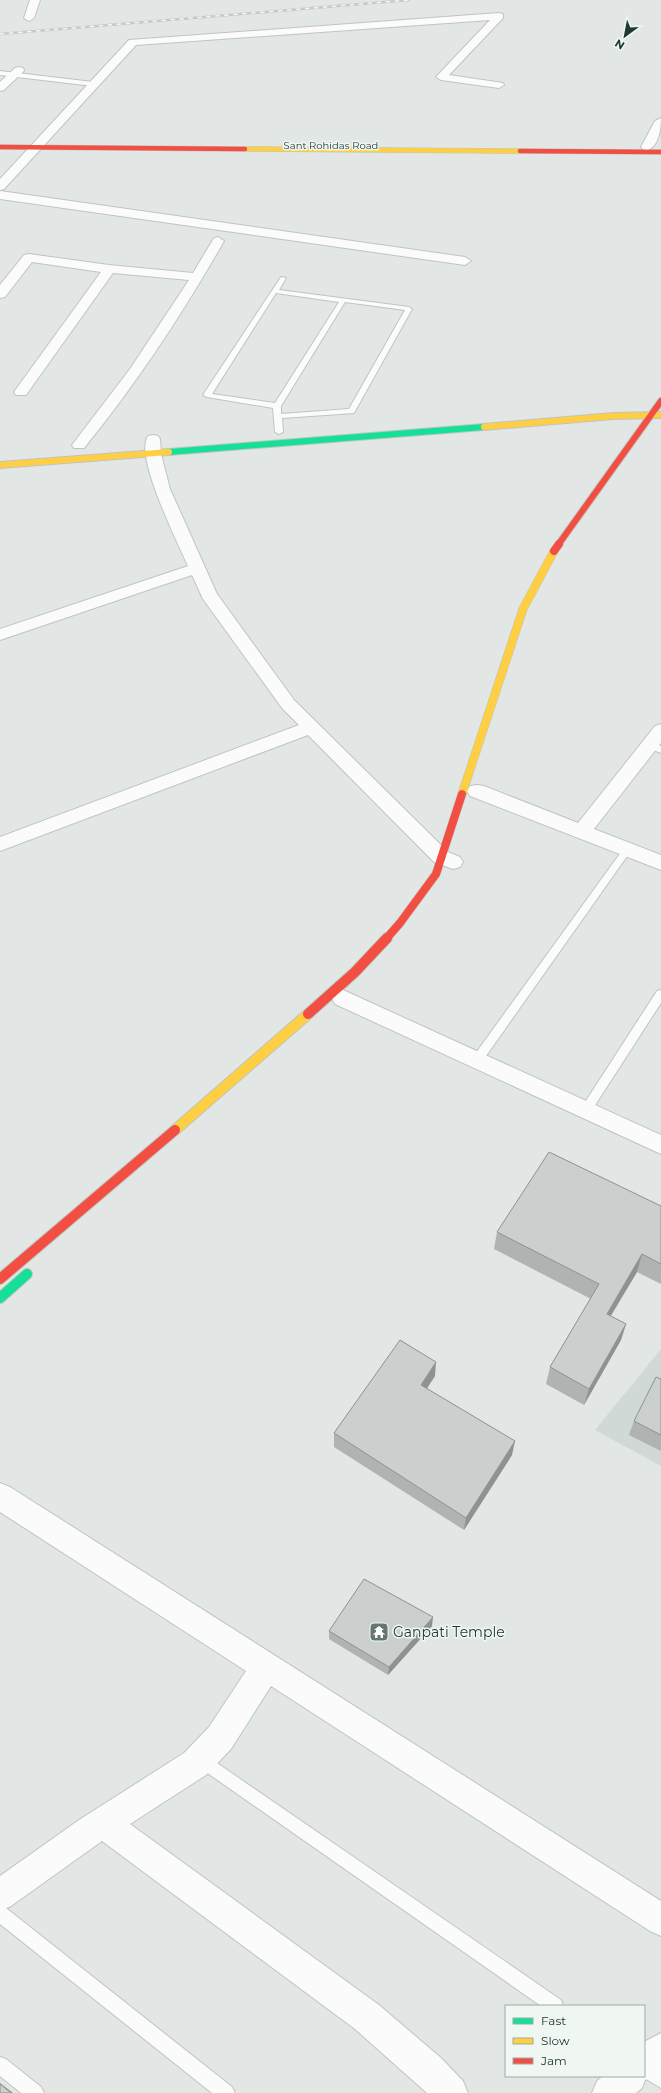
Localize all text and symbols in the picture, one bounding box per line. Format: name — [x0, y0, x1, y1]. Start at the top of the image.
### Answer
north arrow — [605, 16, 645, 56]
text: N — [612, 36, 627, 53]
street label: Sant Rohidas Road — [284, 139, 378, 152]
temple icon: Ganpati Temple — [368, 1621, 390, 1643]
place label: Ganpati Temple — [393, 1623, 505, 1641]
legend — [505, 2005, 645, 2077]
text: Fast — [541, 2013, 566, 2028]
text: Slow — [541, 2033, 570, 2048]
text: Jam — [540, 2053, 567, 2068]

